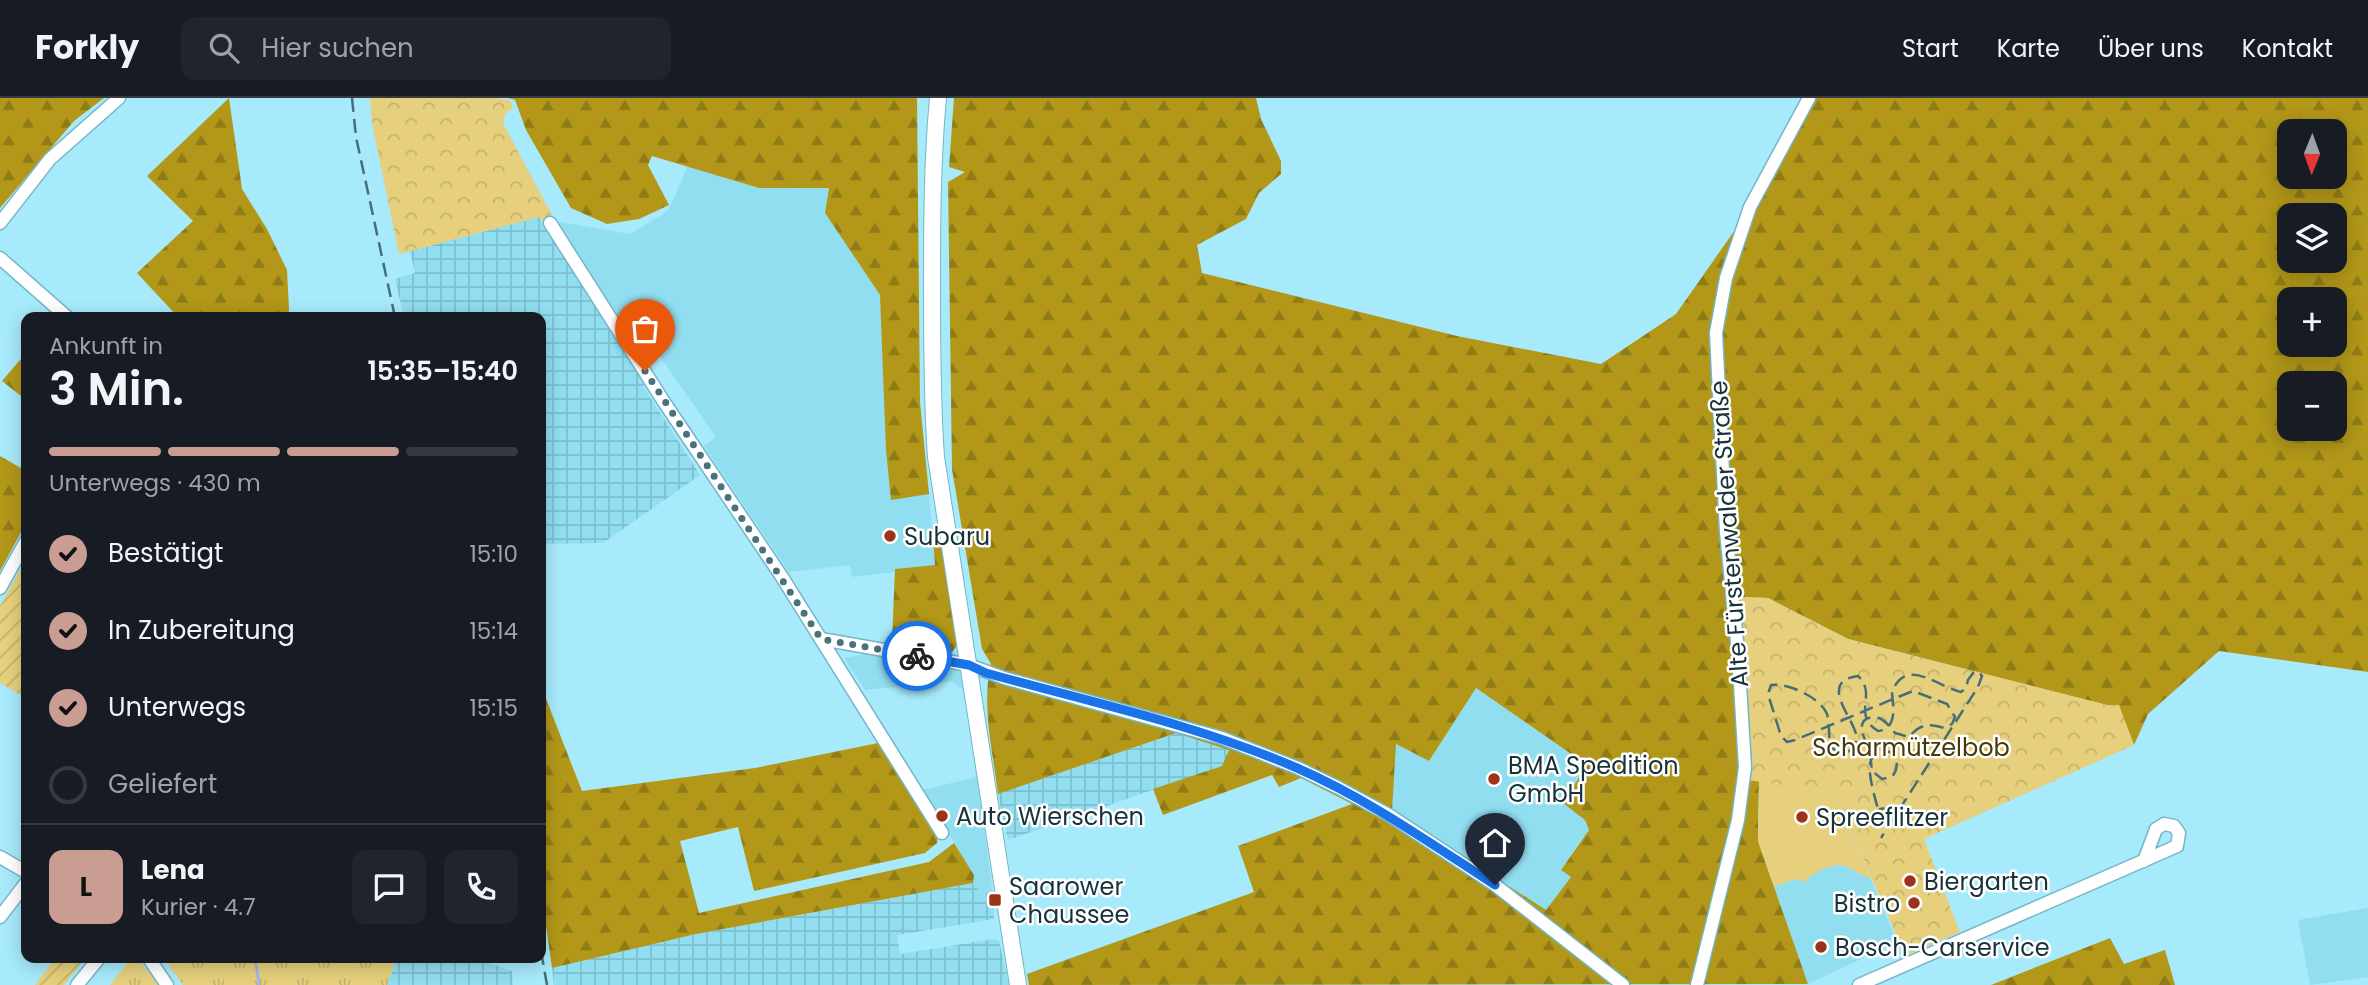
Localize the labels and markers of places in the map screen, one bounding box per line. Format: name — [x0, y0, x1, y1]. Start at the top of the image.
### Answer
pin — [615, 299, 675, 371]
place label: Subaru — [904, 520, 990, 553]
marker: Subaru — [882, 528, 898, 544]
place label: BMA Spedition GmbH — [1508, 749, 1679, 810]
marker: BMA Spedition GmbH — [1486, 771, 1502, 787]
place label: Auto Wierschen — [956, 800, 1144, 833]
place label: Spreeflitzer — [1816, 801, 1948, 834]
marker: Auto Wierschen — [934, 808, 950, 824]
marker: Spreeflitzer — [1794, 809, 1810, 825]
pin — [1465, 813, 1525, 885]
place label: Biergarten — [1924, 865, 2049, 898]
place label: Saarower Chaussee — [1009, 870, 1129, 931]
marker: Biergarten — [1902, 873, 1918, 889]
place label: Bistro — [1834, 887, 1900, 920]
marker: Saarower Chaussee — [987, 892, 1003, 908]
marker: Bistro — [1906, 895, 1922, 911]
place label: Bosch-Carservice — [1835, 931, 2050, 964]
marker: Bosch-Carservice — [1813, 939, 1829, 955]

